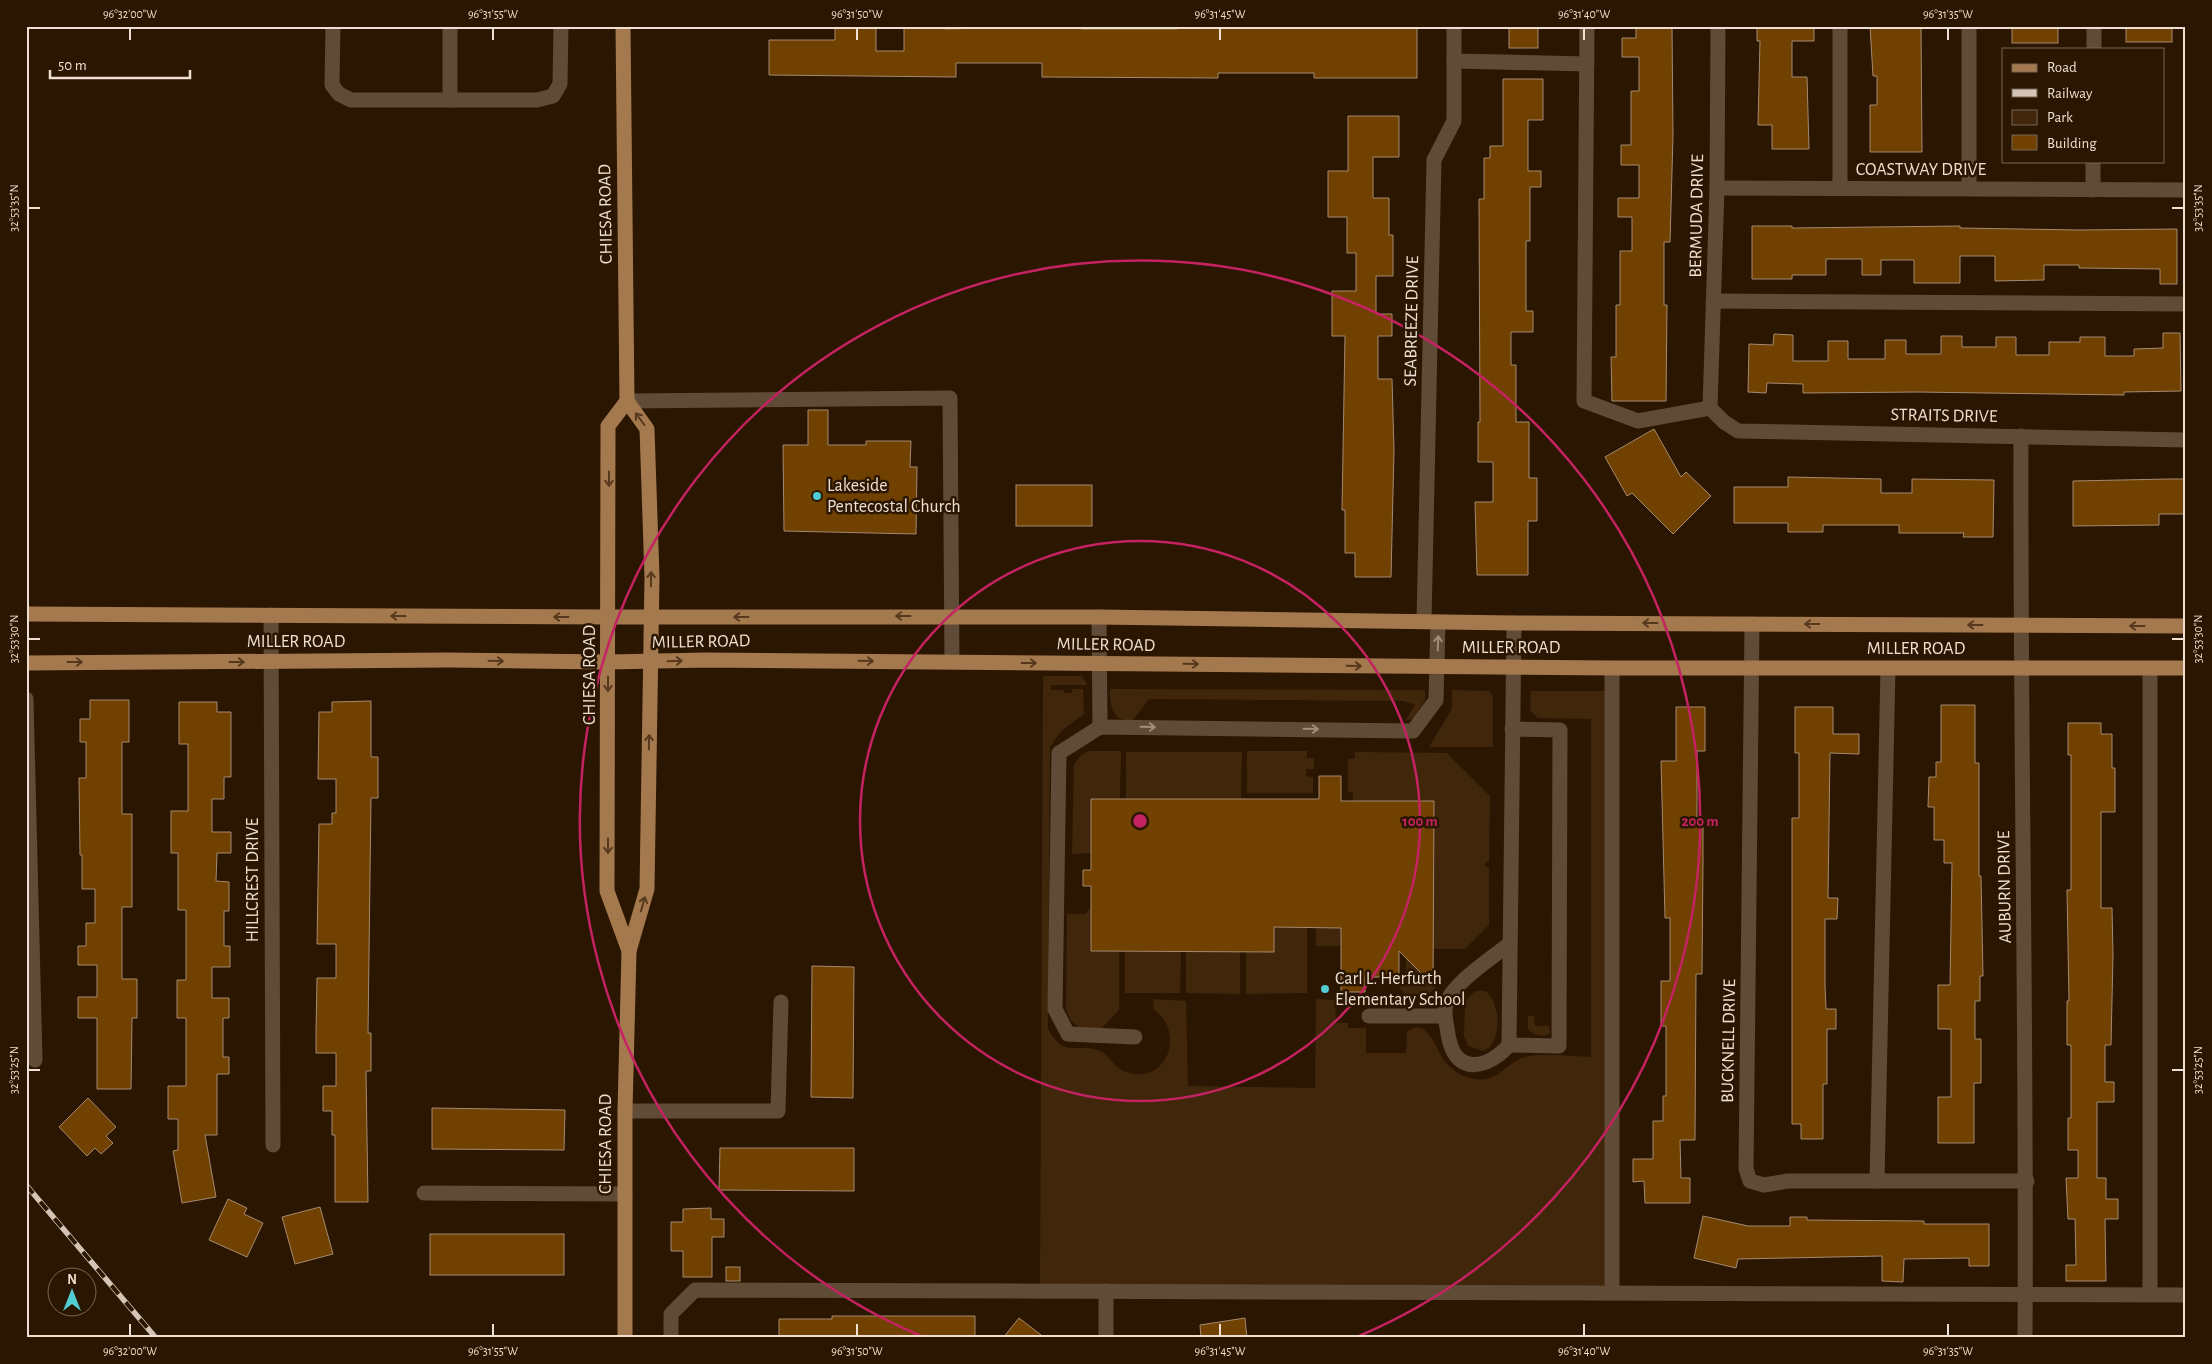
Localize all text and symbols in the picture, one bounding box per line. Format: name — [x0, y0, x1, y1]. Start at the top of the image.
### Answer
text: 96°32'00"W — [103, 8, 157, 20]
text: 96°31'55"W — [468, 8, 518, 20]
text: 96°31'50"W — [831, 8, 883, 20]
text: 96°31'45"W — [1195, 8, 1246, 20]
text: 96°31'40"W — [1558, 8, 1610, 20]
text: 96°31'35"W — [1923, 8, 1973, 20]
scale bar — [50, 48, 190, 80]
legend — [2002, 48, 2164, 162]
text: 50 m — [58, 58, 87, 73]
text: Road — [2047, 60, 2077, 75]
text: Railway — [2047, 86, 2093, 101]
text: Park — [2047, 110, 2073, 125]
text: Building — [2047, 136, 2097, 151]
street label: BERMUDA DRIVE — [1687, 154, 1707, 278]
street label: COASTWAY DRIVE — [1856, 161, 1987, 179]
street label: CHIESA ROAD — [596, 164, 616, 264]
text: 32°53'35"N — [8, 184, 20, 232]
text: 32°53'35"N — [2192, 184, 2204, 232]
street label: SEABREEZE DRIVE — [1402, 255, 1422, 386]
street label: STRAITS DRIVE — [1890, 406, 1998, 426]
one-way arrow — [635, 413, 646, 426]
one-way arrow — [604, 470, 613, 486]
place label: Lakeside Pentecostal Church — [827, 477, 961, 516]
marker: Lakeside Pentecostal Church — [811, 490, 823, 502]
one-way arrow — [646, 572, 656, 588]
one-way arrow — [391, 611, 407, 621]
one-way arrow — [896, 611, 912, 621]
one-way arrow — [553, 612, 570, 622]
one-way arrow — [733, 612, 750, 622]
text: 32°53'30"N — [8, 615, 20, 663]
text: 32°53'30"N — [2192, 615, 2204, 663]
one-way arrow — [1642, 618, 1658, 628]
one-way arrow — [1804, 619, 1820, 629]
one-way arrow — [1967, 620, 1983, 630]
one-way arrow — [2129, 621, 2146, 631]
street label: CHIESA ROAD — [581, 625, 599, 725]
street label: MILLER ROAD — [652, 632, 750, 652]
street label: MILLER ROAD — [247, 633, 345, 651]
street label: MILLER ROAD — [1057, 635, 1155, 655]
one-way arrow — [1433, 635, 1442, 651]
street label: MILLER ROAD — [1462, 639, 1560, 657]
street label: MILLER ROAD — [1867, 640, 1965, 658]
one-way arrow — [488, 656, 504, 665]
one-way arrow — [666, 656, 682, 666]
one-way arrow — [858, 656, 874, 666]
one-way arrow — [66, 657, 83, 667]
one-way arrow — [229, 657, 245, 667]
one-way arrow — [1020, 658, 1037, 668]
one-way arrow — [1183, 659, 1199, 669]
one-way arrow — [1346, 661, 1362, 671]
one-way arrow — [603, 675, 613, 691]
one-way arrow — [1140, 722, 1156, 732]
one-way arrow — [1302, 724, 1319, 734]
one-way arrow — [644, 734, 654, 750]
centre of rings — [1131, 812, 1149, 830]
text: 100 m — [1402, 814, 1438, 829]
text: 200 m — [1681, 814, 1719, 829]
street label: HILLCREST DRIVE — [244, 817, 262, 942]
street label: AUBURN DRIVE — [1995, 830, 2015, 943]
one-way arrow — [603, 838, 613, 854]
one-way arrow — [638, 896, 648, 912]
place label: Carl L. Herfurth Elementary School — [1335, 970, 1466, 1009]
street label: BUCKNELL DRIVE — [1719, 979, 1739, 1103]
marker: Carl L. Herfurth Elementary School — [1319, 983, 1331, 995]
text: 32°53'25"N — [8, 1046, 20, 1094]
text: 32°53'25"N — [2192, 1046, 2204, 1094]
street label: CHIESA ROAD — [597, 1094, 615, 1194]
north arrow — [48, 1266, 98, 1316]
text: N — [67, 1273, 77, 1287]
text: 96°32'00"W — [103, 1345, 157, 1357]
text: 96°31'55"W — [468, 1345, 518, 1357]
text: 96°31'50"W — [831, 1345, 883, 1357]
text: 96°31'45"W — [1195, 1345, 1246, 1357]
text: 96°31'40"W — [1558, 1345, 1610, 1357]
text: 96°31'35"W — [1923, 1345, 1973, 1357]

